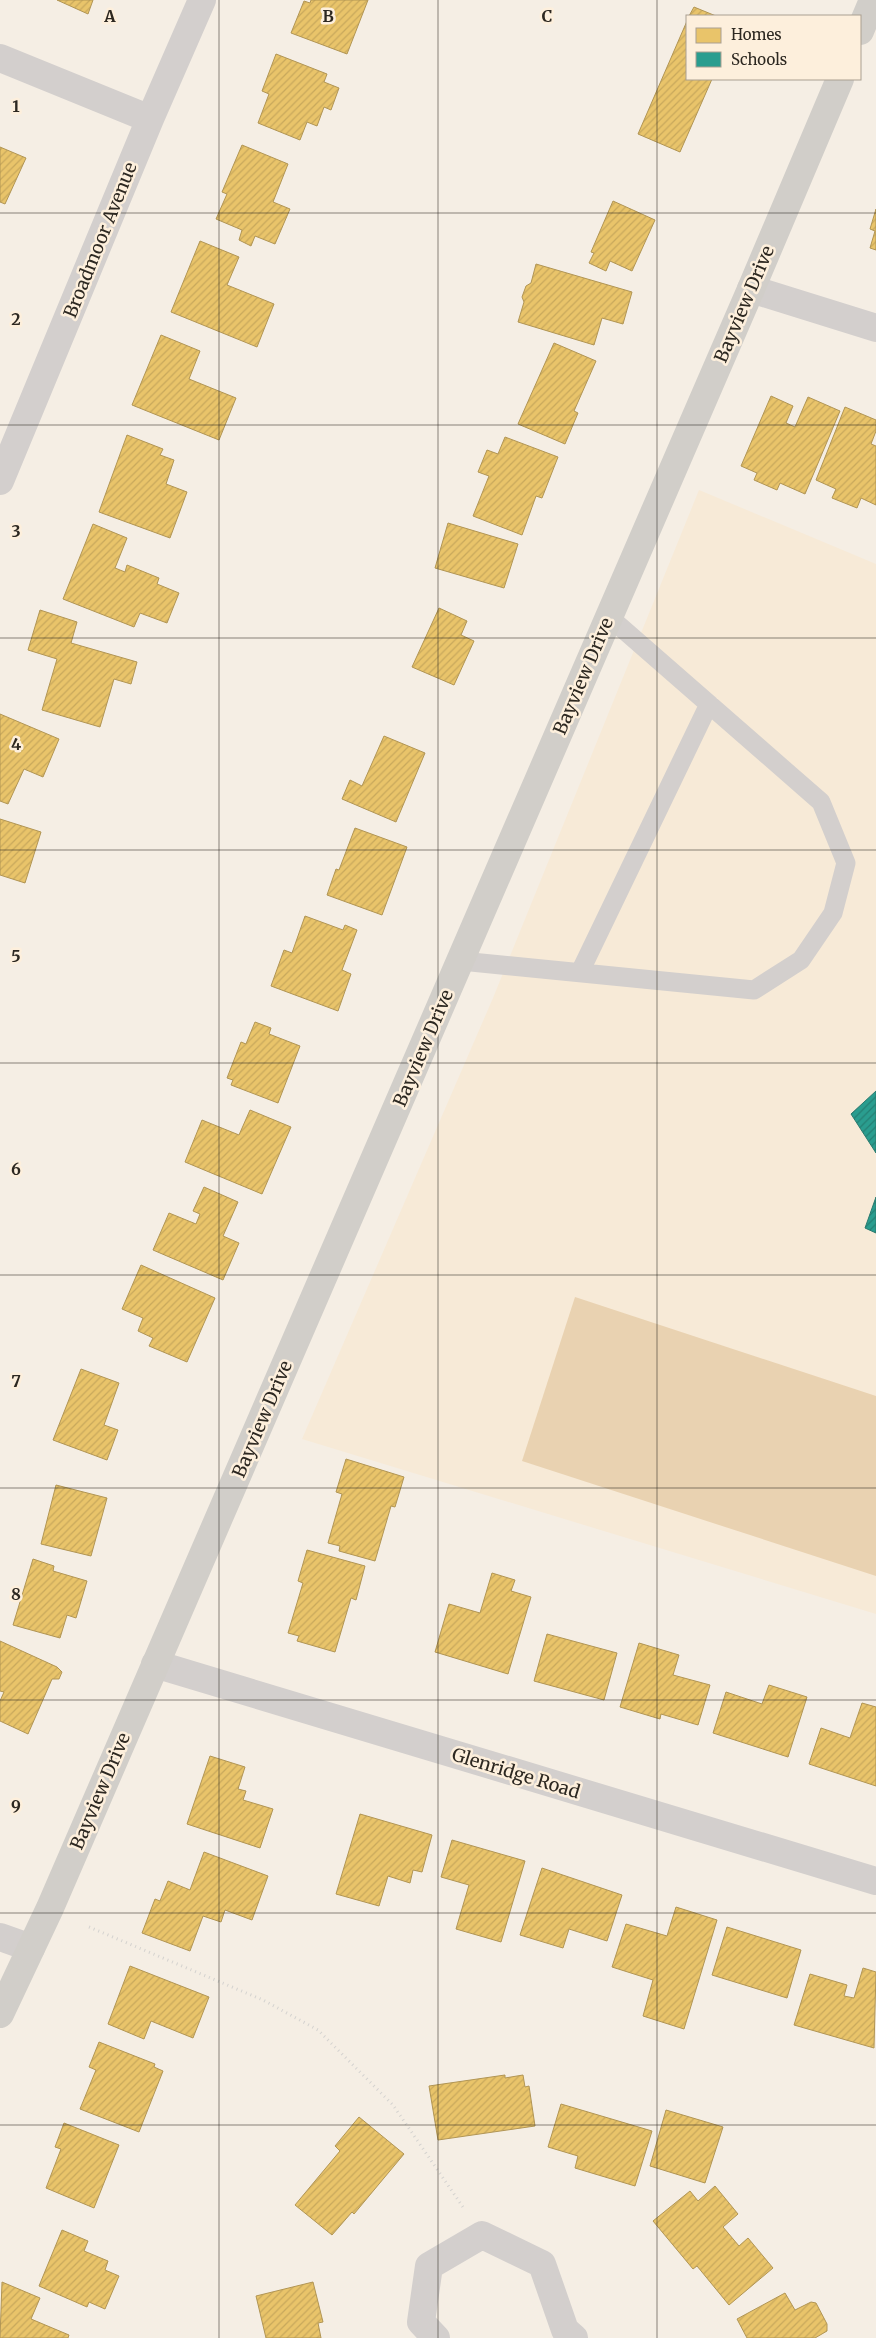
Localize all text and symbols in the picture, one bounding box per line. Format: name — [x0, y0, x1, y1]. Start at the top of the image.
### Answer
text: A — [103, 6, 116, 26]
text: B — [322, 6, 334, 26]
text: C — [542, 6, 552, 26]
legend — [686, 15, 861, 80]
text: Homes — [731, 25, 782, 44]
text: Schools — [731, 50, 787, 69]
text: 1 — [12, 96, 20, 116]
street label: Broadmoor Avenue — [58, 159, 142, 321]
street label: Bayview Drive — [709, 242, 779, 366]
text: 2 — [11, 309, 21, 329]
text: 3 — [11, 521, 21, 541]
street label: Bayview Drive — [548, 614, 618, 738]
text: 4 — [11, 734, 21, 754]
text: 5 — [11, 946, 21, 966]
street label: Bayview Drive — [388, 986, 458, 1110]
text: 6 — [11, 1159, 21, 1179]
street label: Bayview Drive — [227, 1357, 297, 1481]
text: 7 — [11, 1371, 21, 1391]
text: 8 — [11, 1584, 21, 1604]
street label: Bayview Drive — [65, 1729, 135, 1853]
street label: Glenridge Road — [449, 1743, 583, 1803]
text: 9 — [11, 1796, 21, 1816]

